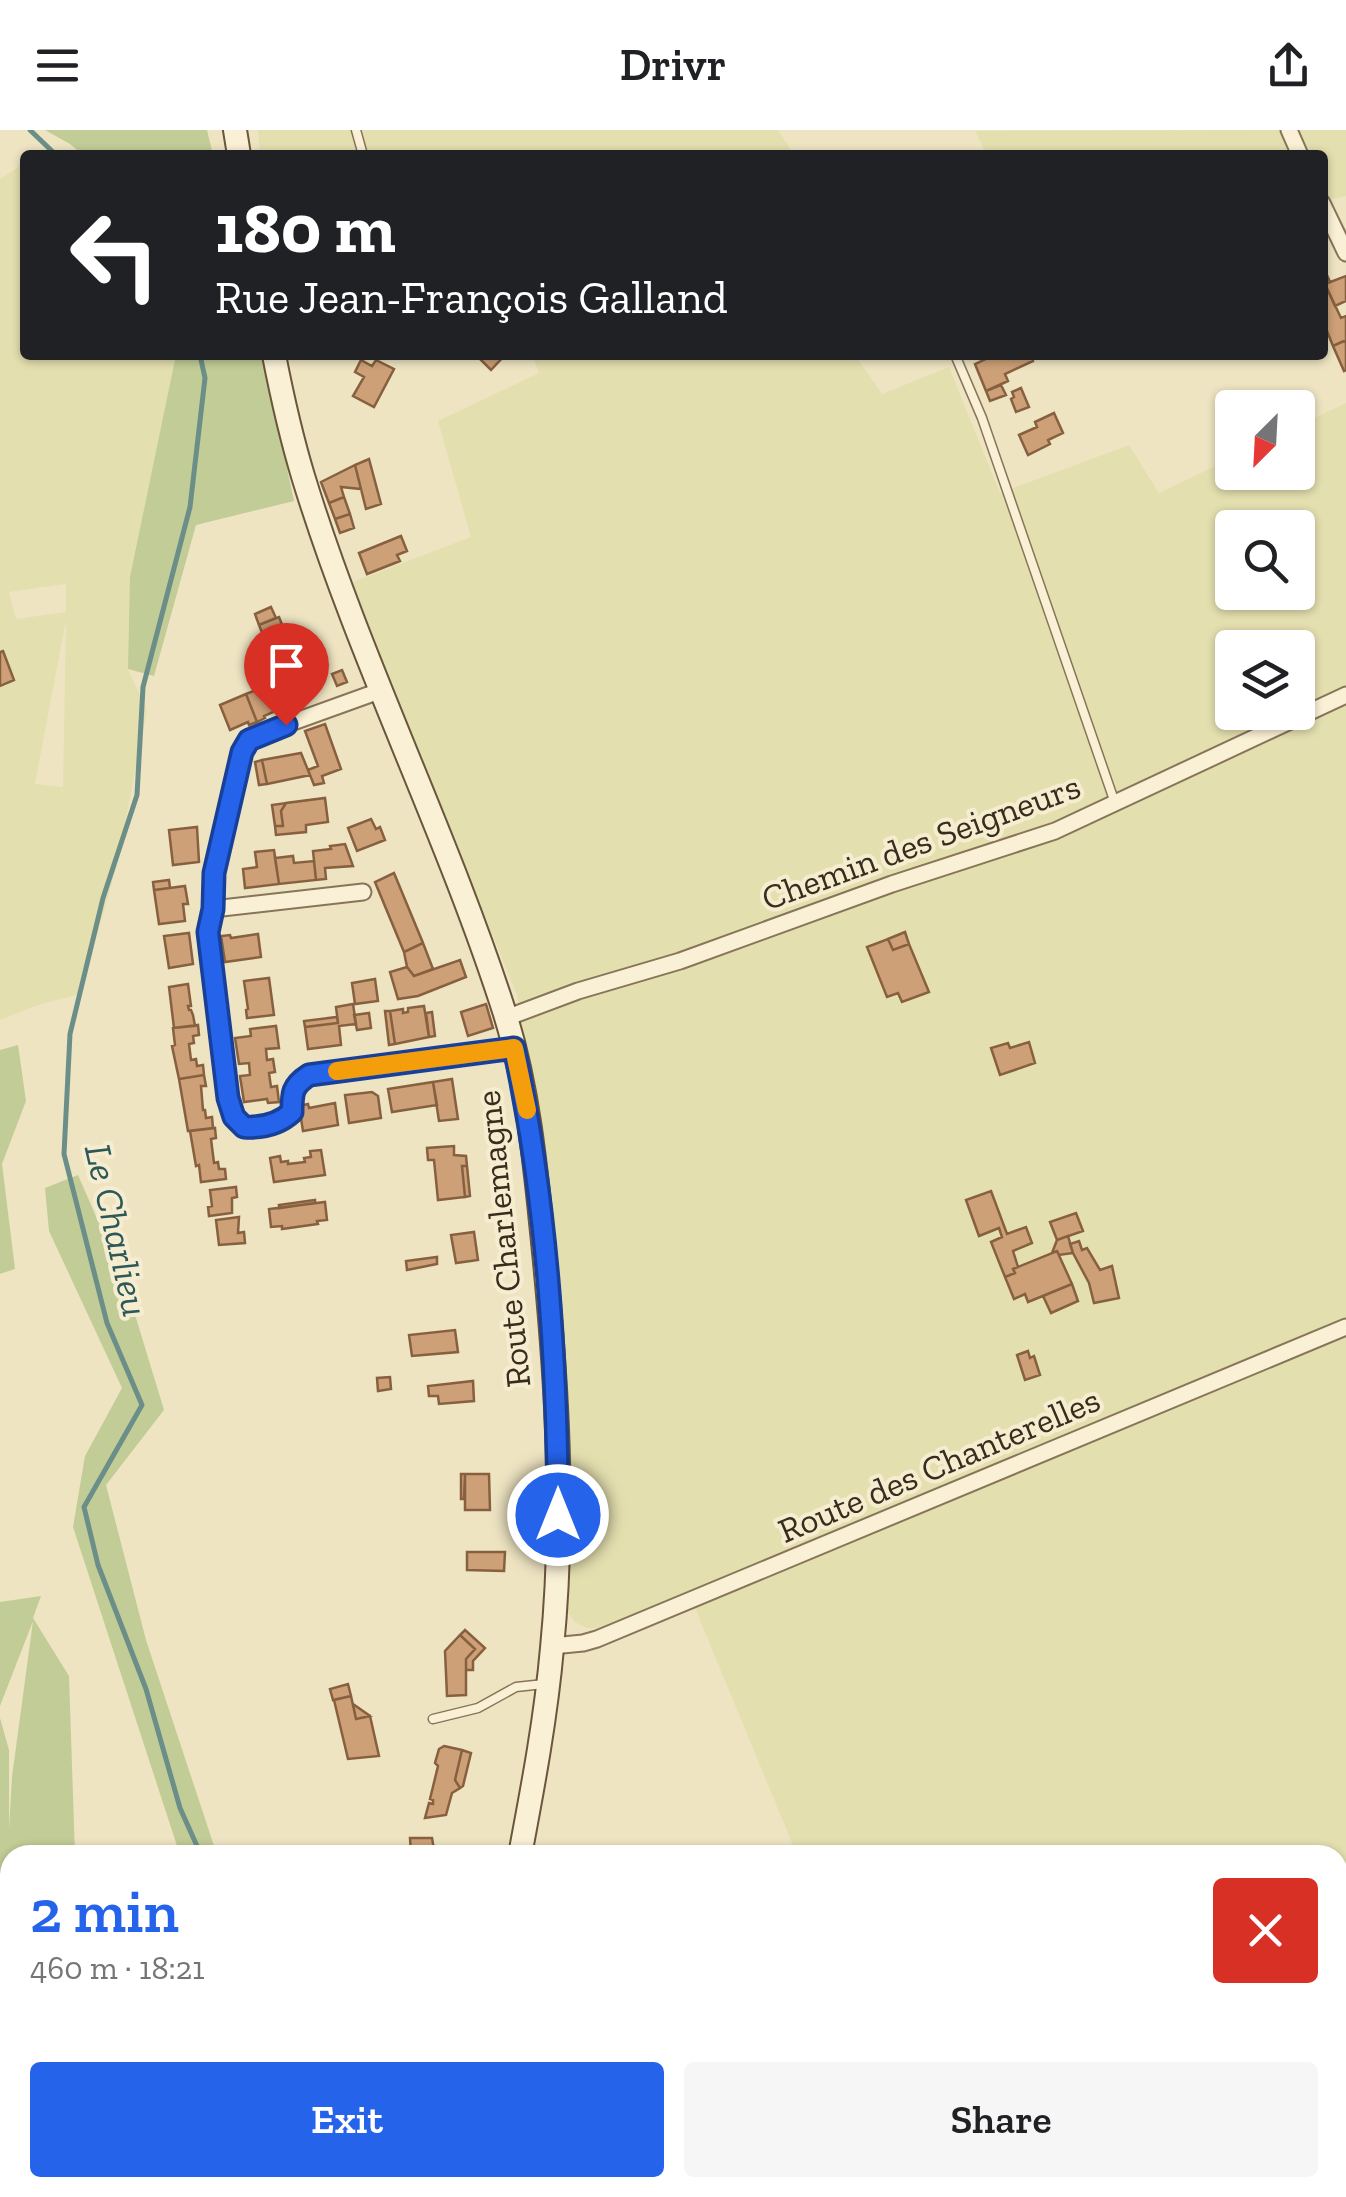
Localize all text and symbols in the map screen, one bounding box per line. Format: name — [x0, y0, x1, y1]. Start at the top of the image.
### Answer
icon: menu — [30, 38, 85, 93]
text: Drivr — [620, 38, 726, 92]
icon: share — [1261, 38, 1316, 93]
text: 180 m — [215, 186, 396, 270]
icon: left — [50, 190, 180, 320]
text: Rue Jean-François Galland — [215, 271, 728, 325]
north arrow — [1215, 390, 1315, 490]
map controls — [1215, 390, 1315, 730]
button: search — [1215, 510, 1315, 610]
pin — [244, 623, 329, 726]
button: layers — [1215, 630, 1315, 730]
icon: arrive — [259, 638, 314, 693]
street label: Chemin des Seigneurs — [756, 765, 1086, 919]
street label: Route Charlemagne — [467, 1088, 539, 1390]
water label: Le Charlieu — [75, 1139, 159, 1321]
street label: Route des Chanterelles — [772, 1378, 1106, 1552]
position arrow — [506, 1463, 610, 1567]
text: 2 min — [30, 1875, 179, 1947]
button: close — [1213, 1878, 1318, 1983]
text: 460 m · 18:21 — [30, 1949, 205, 1987]
button: Exit — [30, 2062, 664, 2177]
button: Share — [684, 2062, 1318, 2177]

